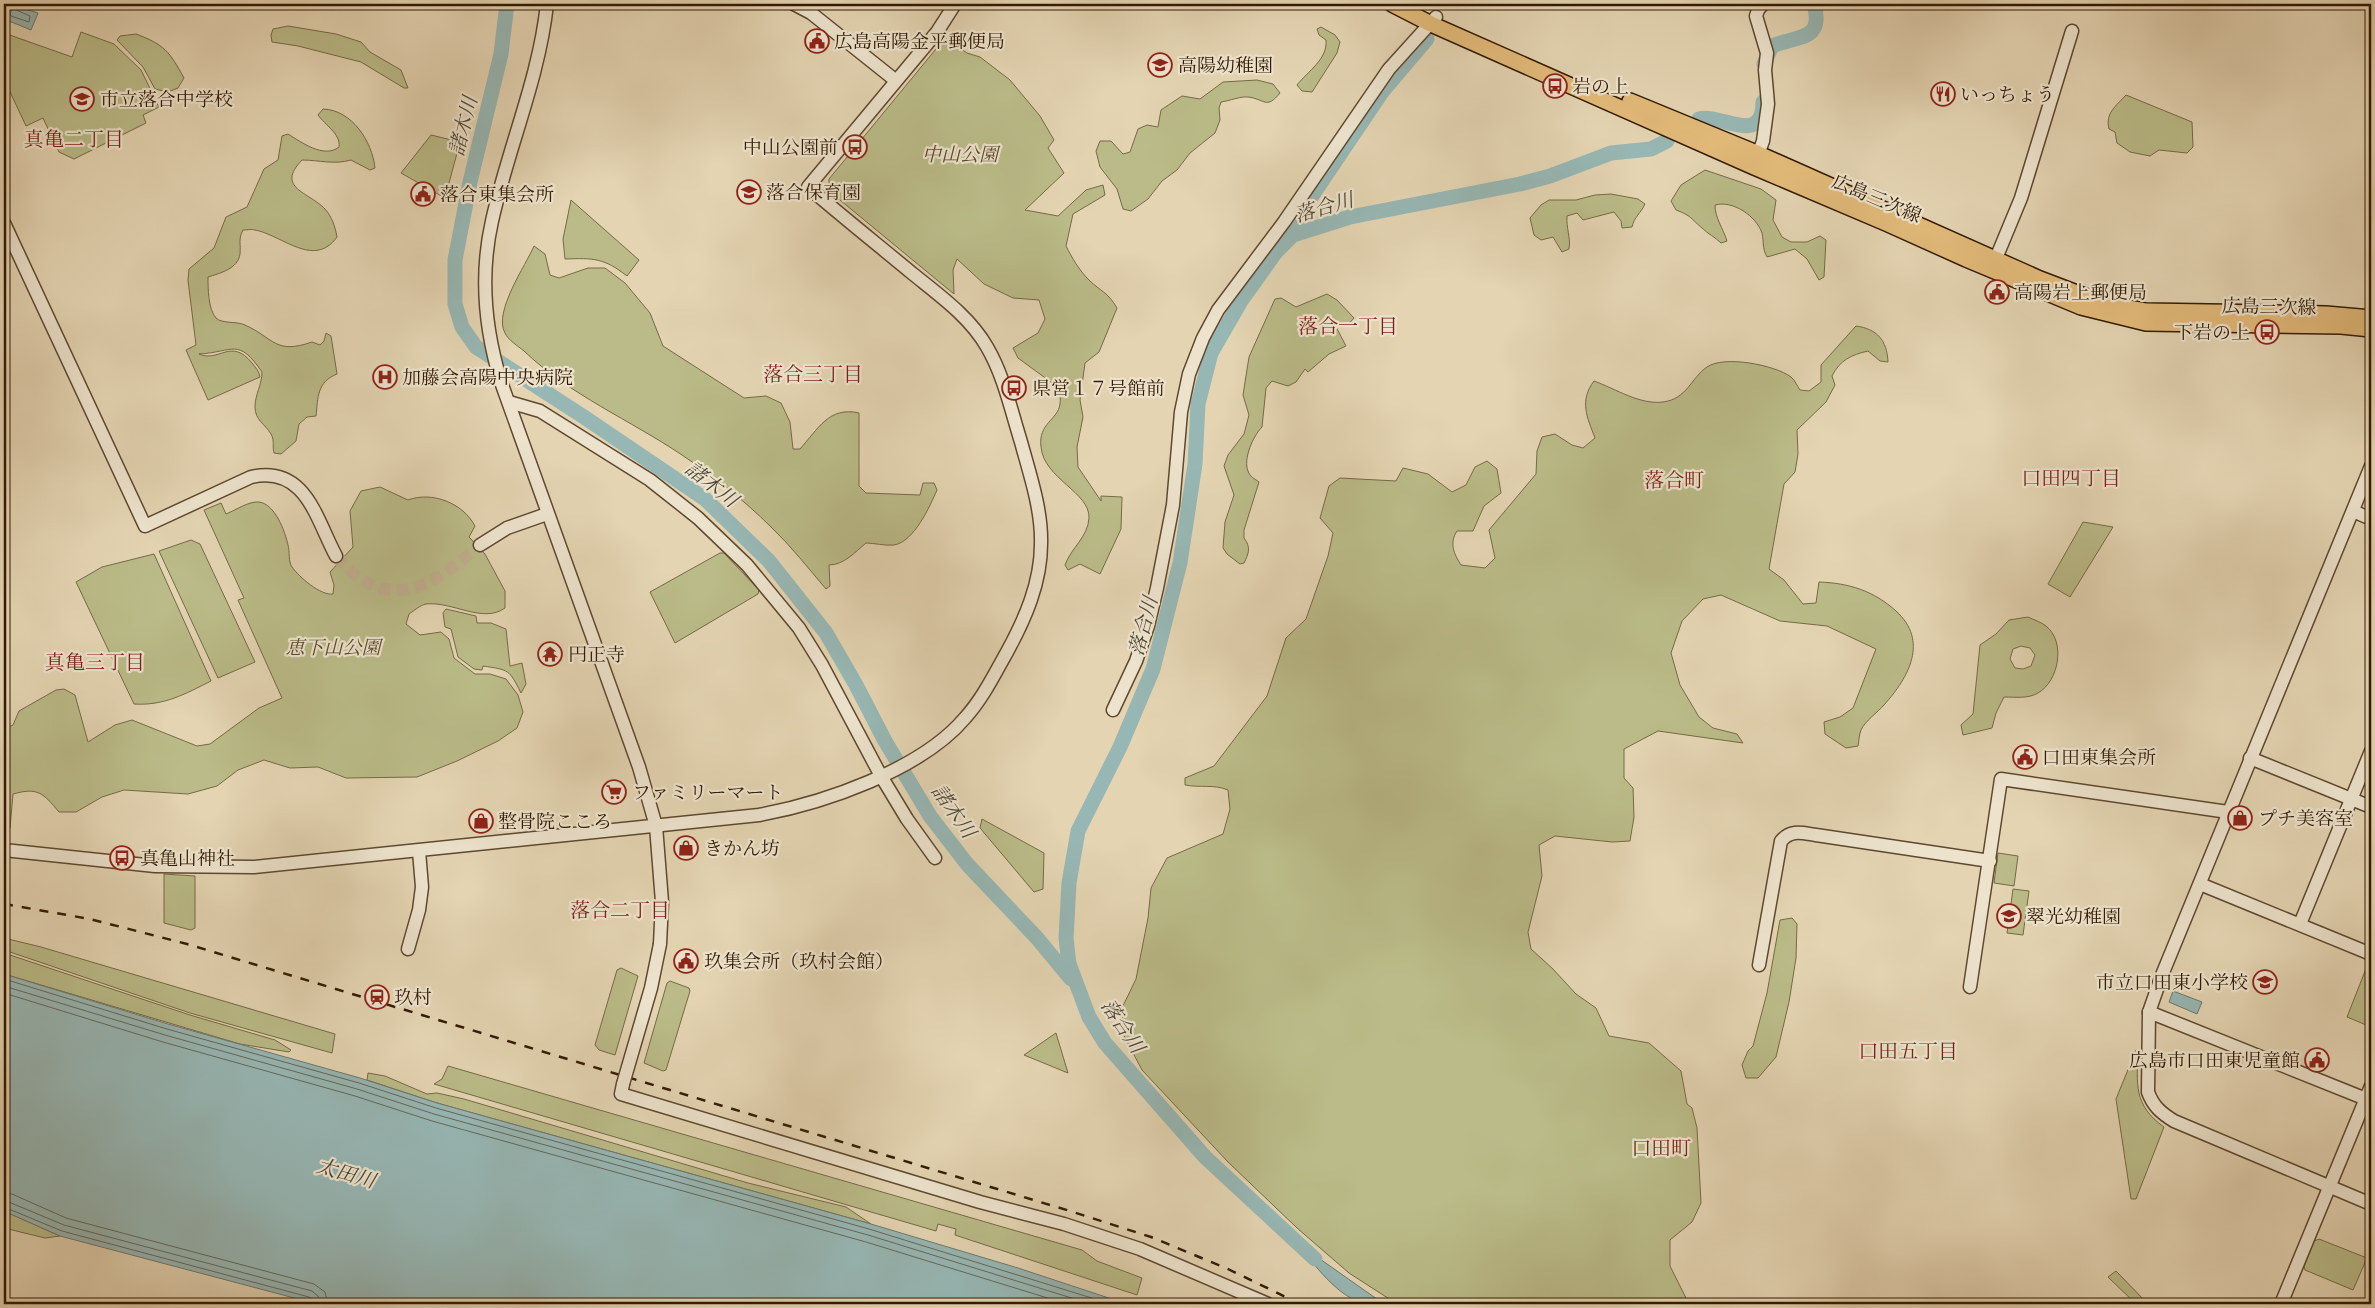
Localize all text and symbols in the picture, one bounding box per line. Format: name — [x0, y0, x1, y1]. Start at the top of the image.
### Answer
public building icon: 広島高陽金平郵便局 — [804, 28, 830, 54]
place label: 広島高陽金平郵便局 — [834, 29, 1005, 54]
school or university icon: 高陽幼稚園 — [1147, 52, 1173, 78]
place label: 高陽幼稚園 — [1178, 53, 1273, 78]
bus stop icon: 岩の上 — [1542, 73, 1568, 99]
place label: 岩の上 — [1572, 74, 1629, 99]
restaurant icon: いっちょう — [1930, 81, 1956, 107]
place label: いっちょう — [1960, 82, 2055, 107]
school or university icon: 市立落合中学校 — [69, 86, 95, 112]
place label: 市立落合中学校 — [100, 87, 233, 112]
water label: 諸木川 — [443, 92, 483, 158]
district label: 真亀二丁目 — [24, 126, 124, 152]
bus stop icon: 中山公園前 — [842, 134, 868, 160]
place label: 中山公園前 — [743, 135, 838, 160]
park label: 中山公園 — [922, 142, 1001, 167]
street label: 広島三次線 — [1828, 168, 1925, 229]
school or university icon: 落合保育園 — [736, 179, 762, 205]
place label: 落合保育園 — [766, 180, 861, 205]
public building icon: 落合東集会所 — [410, 181, 436, 207]
place label: 落合東集会所 — [440, 182, 554, 207]
water label: 落合川 — [1292, 186, 1358, 228]
public building icon: 高陽岩上郵便局 — [1984, 279, 2010, 305]
place label: 高陽岩上郵便局 — [2014, 280, 2147, 305]
street label: 広島三次線 — [2221, 293, 2317, 320]
district label: 落合一丁目 — [1298, 313, 1398, 339]
bus stop icon: 下岩の上 — [2254, 319, 2280, 345]
place label: 下岩の上 — [2174, 320, 2250, 345]
district label: 落合三丁目 — [763, 361, 863, 387]
hospital icon: 加藤会高陽中央病院 — [372, 364, 398, 390]
place label: 加藤会高陽中央病院 — [402, 365, 573, 390]
bus stop icon: 県営１７号館前 — [1001, 375, 1027, 401]
place label: 県営１７号館前 — [1032, 376, 1165, 401]
water label: 諸木川 — [680, 455, 745, 514]
district label: 口田四丁目 — [2021, 465, 2121, 491]
district label: 落合町 — [1644, 467, 1704, 493]
water label: 落合川 — [1123, 592, 1164, 658]
park label: 恵下山公園 — [285, 635, 383, 660]
temple icon: 円正寺 — [537, 641, 563, 667]
place label: 円正寺 — [568, 642, 625, 667]
district label: 真亀三丁目 — [45, 649, 145, 675]
public building icon: 口田東集会所 — [2012, 744, 2038, 770]
place label: 口田東集会所 — [2042, 745, 2156, 770]
supermarket icon: ファミリーマート — [601, 779, 627, 805]
water label: 諸木川 — [926, 779, 983, 845]
place label: ファミリーマート — [632, 780, 784, 805]
shop icon: プチ美容室 — [2227, 805, 2253, 831]
place label: プチ美容室 — [2258, 806, 2353, 831]
shop icon: 整骨院こころ — [468, 808, 494, 834]
place label: 整骨院こころ — [498, 809, 612, 834]
shop icon: きかん坊 — [673, 835, 699, 861]
place label: きかん坊 — [704, 836, 780, 861]
bus stop icon: 真亀山神社 — [109, 845, 135, 871]
place label: 真亀山神社 — [140, 846, 235, 871]
district label: 落合二丁目 — [570, 897, 670, 923]
school or university icon: 翠光幼稚園 — [1996, 903, 2022, 929]
place label: 翠光幼稚園 — [2026, 904, 2121, 929]
public building icon: 玖集会所（玖村会館） — [673, 948, 699, 974]
place label: 玖集会所（玖村会館） — [704, 949, 894, 974]
school or university icon: 市立口田東小学校 — [2252, 969, 2278, 995]
place label: 市立口田東小学校 — [2096, 970, 2248, 995]
station icon: 玖村 — [364, 984, 390, 1010]
place label: 玖村 — [394, 985, 432, 1010]
water label: 落合川 — [1095, 994, 1152, 1060]
district label: 口田五丁目 — [1858, 1038, 1958, 1064]
public building icon: 広島市口田東児童館 — [2304, 1047, 2330, 1073]
place label: 広島市口田東児童館 — [2129, 1048, 2300, 1073]
district label: 口田町 — [1631, 1135, 1691, 1161]
water label: 太田川 — [314, 1152, 380, 1194]

